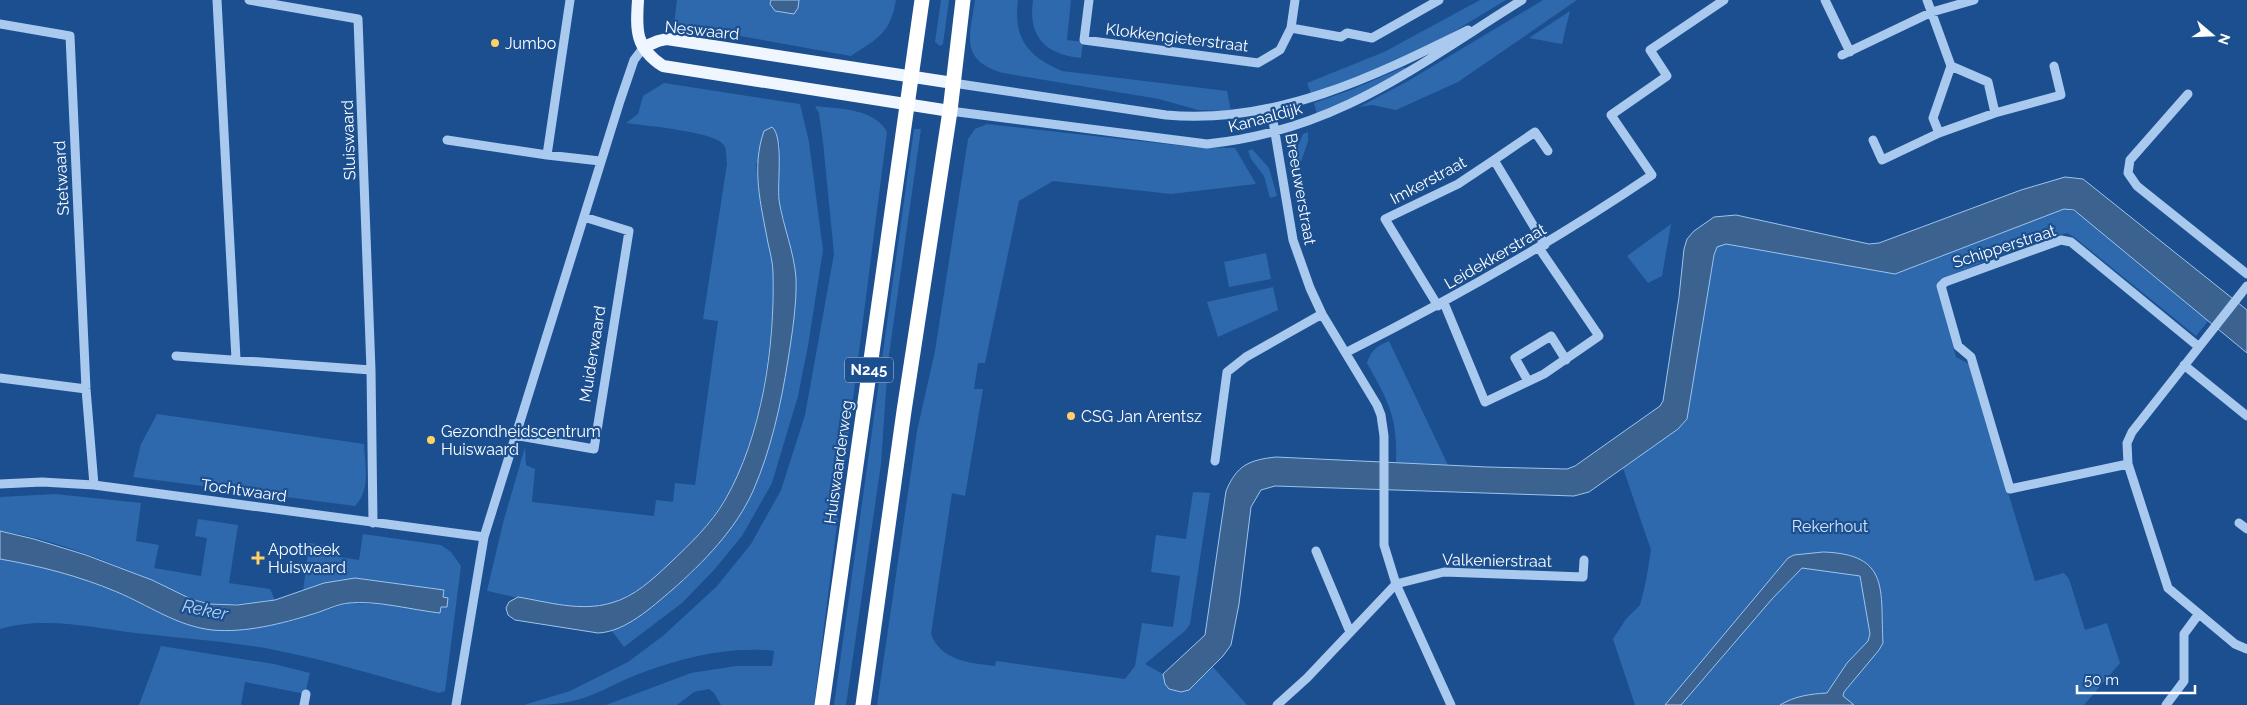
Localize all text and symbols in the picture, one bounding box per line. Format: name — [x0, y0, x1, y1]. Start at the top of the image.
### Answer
north arrow — [2187, 10, 2237, 60]
street label: Neswaard — [664, 17, 740, 44]
street label: Klokkengieterstraat — [1104, 19, 1250, 56]
text: N — [2215, 32, 2234, 47]
place label: Jumbo — [505, 34, 556, 53]
marker: Jumbo — [489, 37, 501, 49]
street label: Kanaaldijk — [1226, 98, 1305, 136]
street label: Sluiswaard — [338, 100, 359, 180]
street label: Breeuwerstraat — [1281, 132, 1320, 247]
street label: Stetwaard — [50, 140, 73, 216]
street label: Imkerstraat — [1387, 152, 1470, 208]
street label: Leidekkerstraat — [1441, 219, 1550, 293]
street label: Schipperstraat — [1950, 221, 2059, 272]
street label: Muiderwaard — [575, 304, 610, 404]
road number: N245 — [845, 358, 893, 382]
street label: Huiswaarderweg — [820, 399, 857, 525]
place label: CSG Jan Arentsz — [1081, 407, 1202, 426]
marker: CSG Jan Arentsz — [1065, 410, 1077, 422]
place label: Gezondheidscentrum Huiswaard — [441, 422, 601, 459]
marker: Gezondheidscentrum Huiswaard — [425, 434, 437, 446]
street label: Tochtwaard — [200, 475, 288, 506]
park label: Rekerhout — [1792, 517, 1869, 536]
place label: Apotheek Huiswaard — [268, 540, 346, 577]
street label: Valkenierstraat — [1442, 550, 1553, 571]
marker: Apotheek Huiswaard — [252, 552, 264, 564]
water label: Reker — [180, 595, 231, 624]
scale bar — [2077, 662, 2194, 694]
text: 50 m — [2084, 671, 2119, 689]

